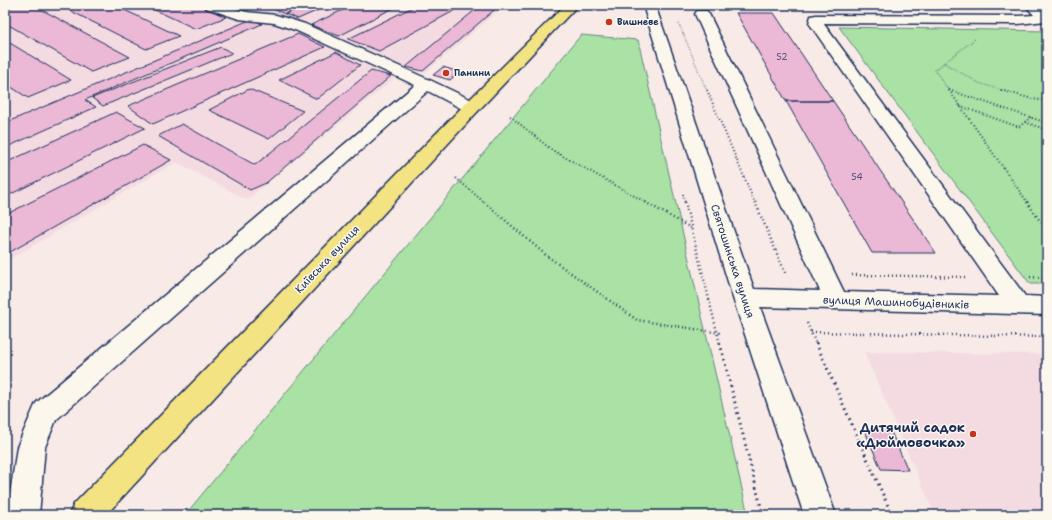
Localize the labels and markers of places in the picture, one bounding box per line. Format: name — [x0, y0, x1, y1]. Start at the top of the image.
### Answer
place label: Вишневе — [617, 16, 659, 28]
marker: Вишневе — [604, 17, 614, 27]
place label: Панини — [454, 67, 491, 79]
marker: Панини — [441, 68, 451, 78]
place label: Дитячий садок «Дюймовочка» — [856, 419, 965, 451]
marker: Дитячий садок «Дюймовочка» — [968, 429, 978, 439]

